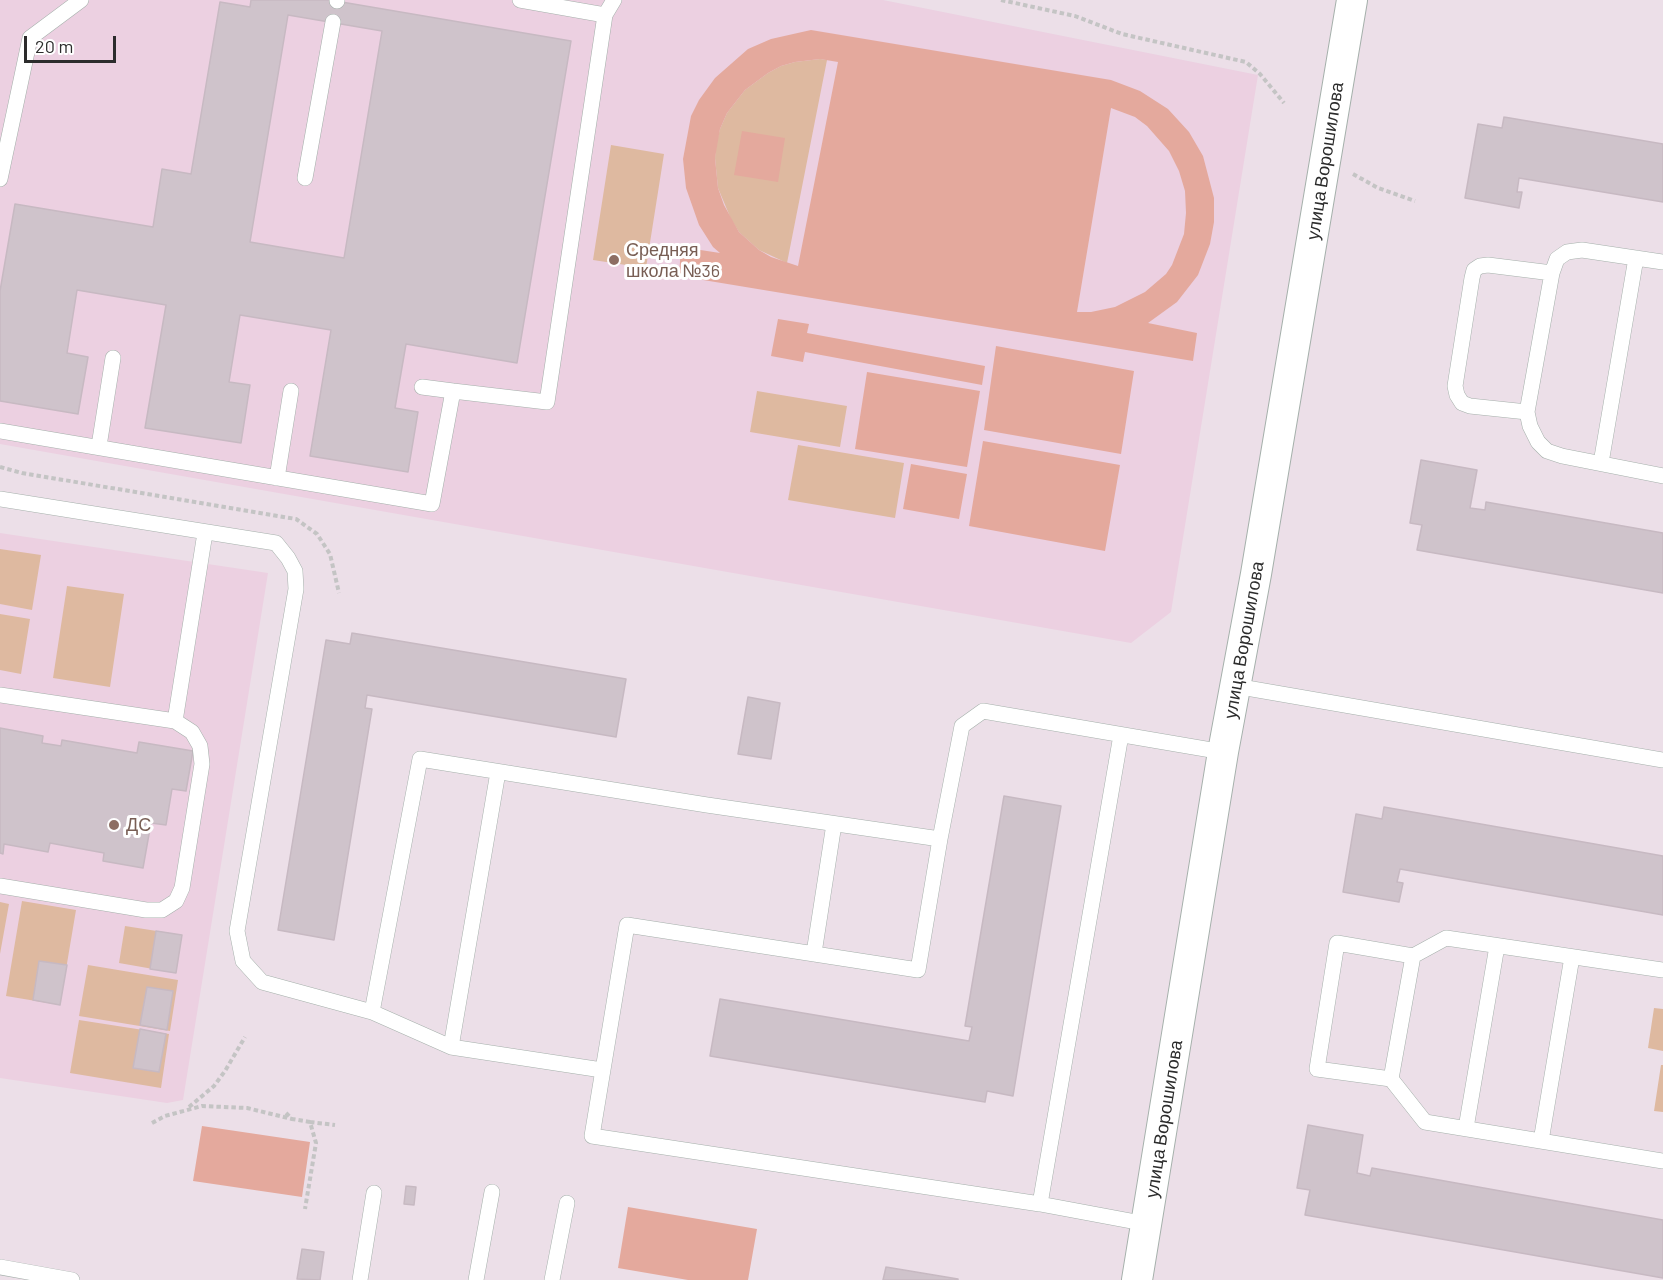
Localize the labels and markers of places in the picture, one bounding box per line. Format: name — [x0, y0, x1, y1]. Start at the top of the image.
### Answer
place label: Средняя школа №36 — [626, 239, 720, 282]
marker: Средняя школа №36 — [607, 253, 621, 267]
place label: ДС — [126, 814, 151, 836]
marker: ДС — [107, 818, 121, 832]

